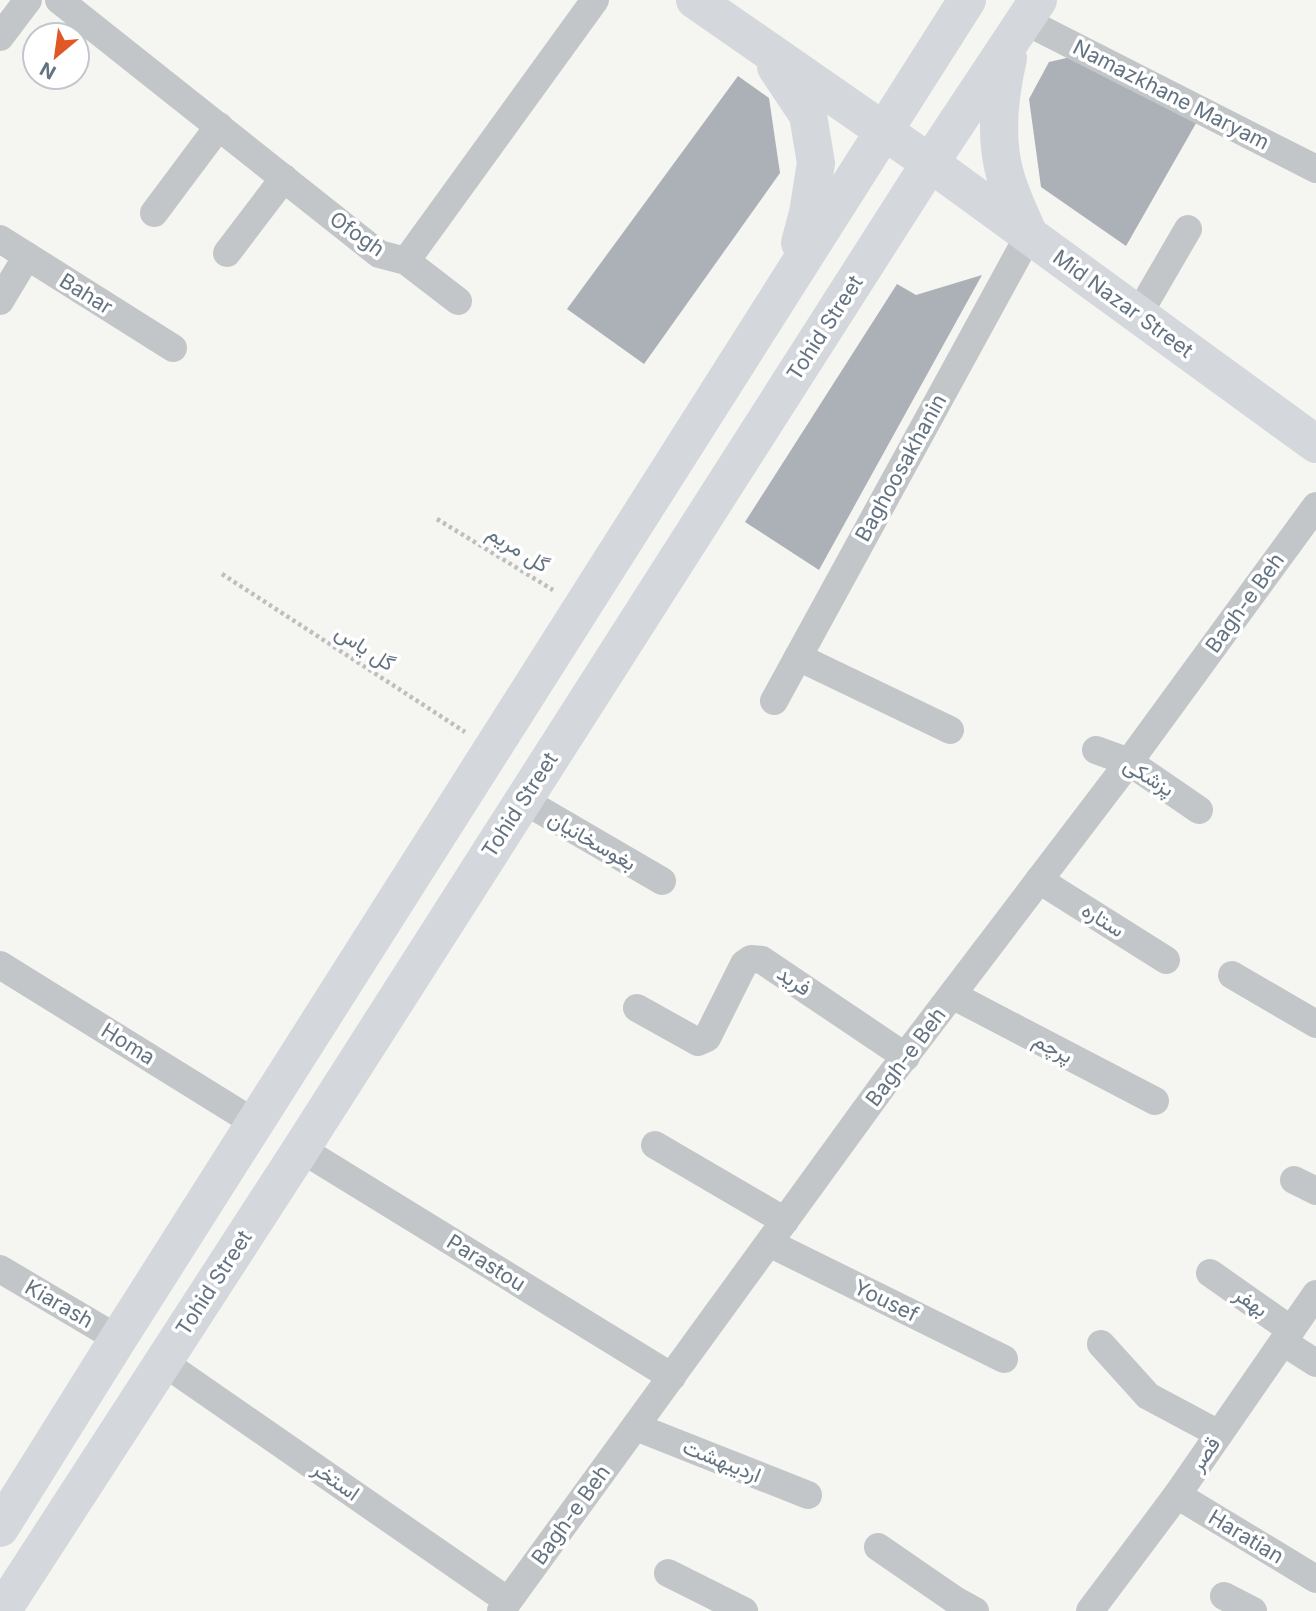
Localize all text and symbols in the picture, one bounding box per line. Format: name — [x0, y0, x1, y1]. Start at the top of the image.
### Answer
north arrow — [21, 21, 91, 91]
street label: Namazkhane Maryam — [1069, 34, 1273, 155]
text: N — [36, 57, 60, 84]
street label: Ofogh — [325, 206, 389, 261]
street label: Mid Nazar Street — [1048, 244, 1198, 363]
street label: Bahar — [55, 268, 117, 319]
street label: Tohid Street — [781, 270, 868, 385]
street label: Baghoosakhanin — [850, 390, 951, 546]
street label: گل مریم — [482, 520, 554, 579]
street label: Bagh-e Beh — [1200, 548, 1289, 657]
street label: گل یاس — [331, 619, 400, 676]
street label: Tohid Street — [476, 747, 563, 862]
street label: پزشکی — [1118, 751, 1179, 803]
street label: بغوسخانیان — [543, 805, 641, 877]
street label: ستاره — [1077, 897, 1129, 943]
street label: فرید — [772, 960, 816, 1002]
street label: Bagh-e Beh — [860, 1002, 951, 1111]
street label: Homa — [97, 1018, 160, 1070]
street label: پرچم — [1028, 1027, 1077, 1070]
street label: Tohid Street — [170, 1225, 257, 1340]
street label: Parastou — [442, 1229, 530, 1296]
street label: Kiarash — [21, 1274, 98, 1333]
street label: Yousef — [850, 1274, 923, 1327]
street label: بهفر — [1228, 1281, 1273, 1323]
street label: قصر — [1184, 1432, 1226, 1477]
street label: اردیبهشت — [679, 1434, 765, 1488]
street label: استخر — [307, 1455, 365, 1506]
street label: Bagh-e Beh — [526, 1460, 615, 1569]
street label: Haratian — [1204, 1504, 1288, 1569]

